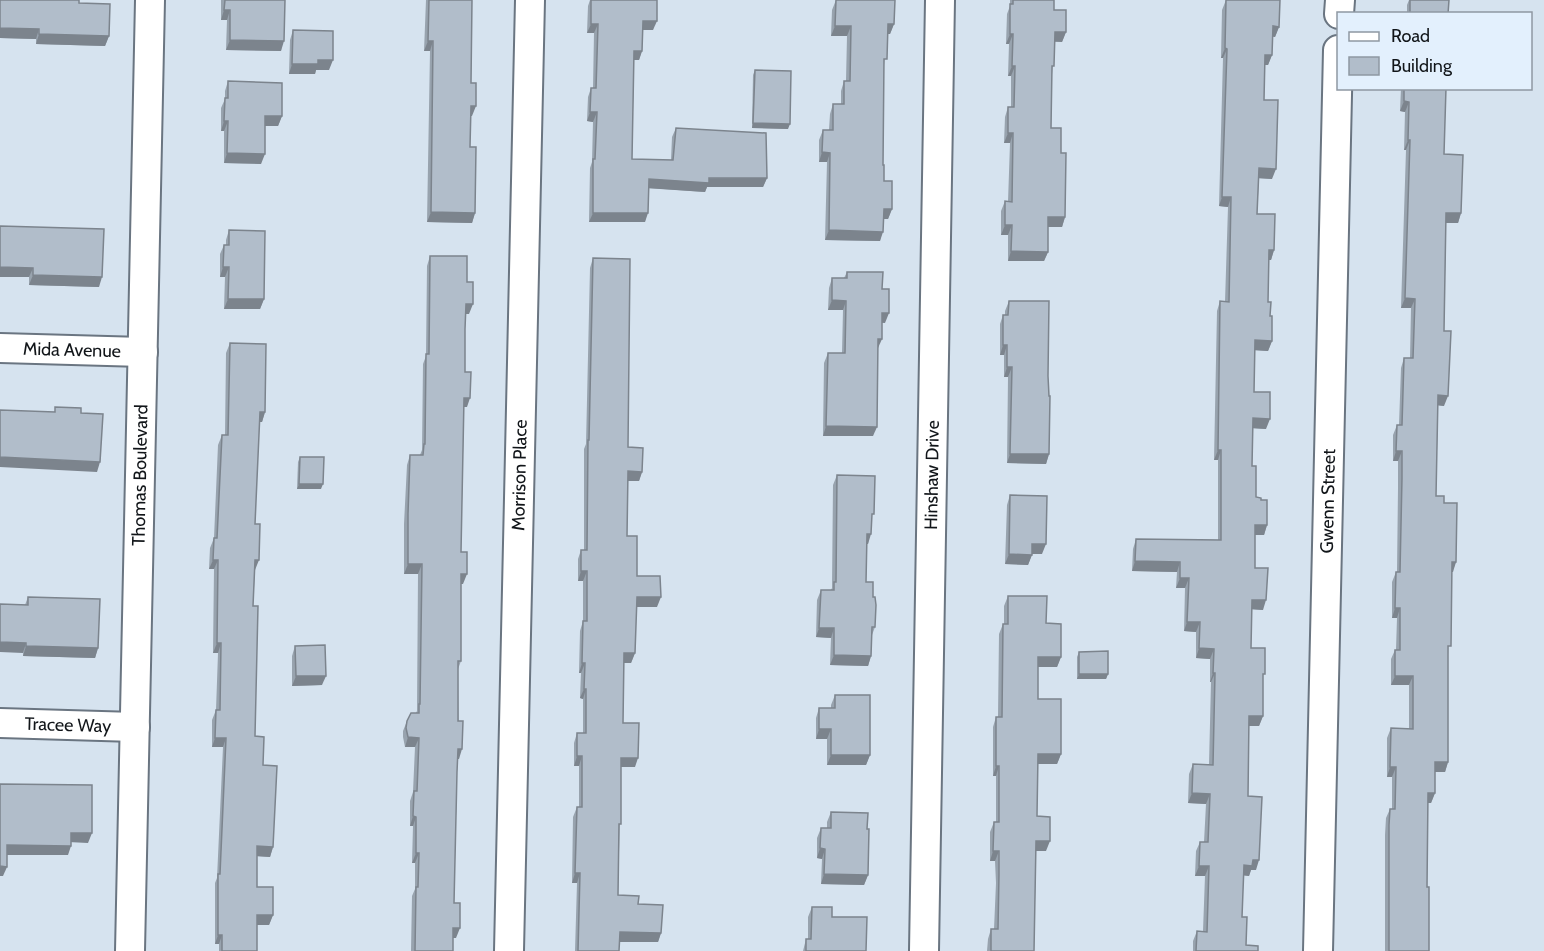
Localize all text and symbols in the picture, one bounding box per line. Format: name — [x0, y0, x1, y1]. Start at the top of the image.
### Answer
legend — [1337, 12, 1532, 90]
text: Road — [1391, 25, 1430, 47]
text: Building — [1391, 55, 1453, 77]
street label: Mida Avenue — [23, 338, 121, 362]
street label: Thomas Boulevard — [128, 404, 152, 546]
street label: Morrison Place — [507, 419, 532, 531]
street label: Hinshaw Drive — [920, 420, 944, 530]
street label: Gwenn Street — [1316, 449, 1340, 554]
street label: Tracee Way — [24, 713, 112, 737]

